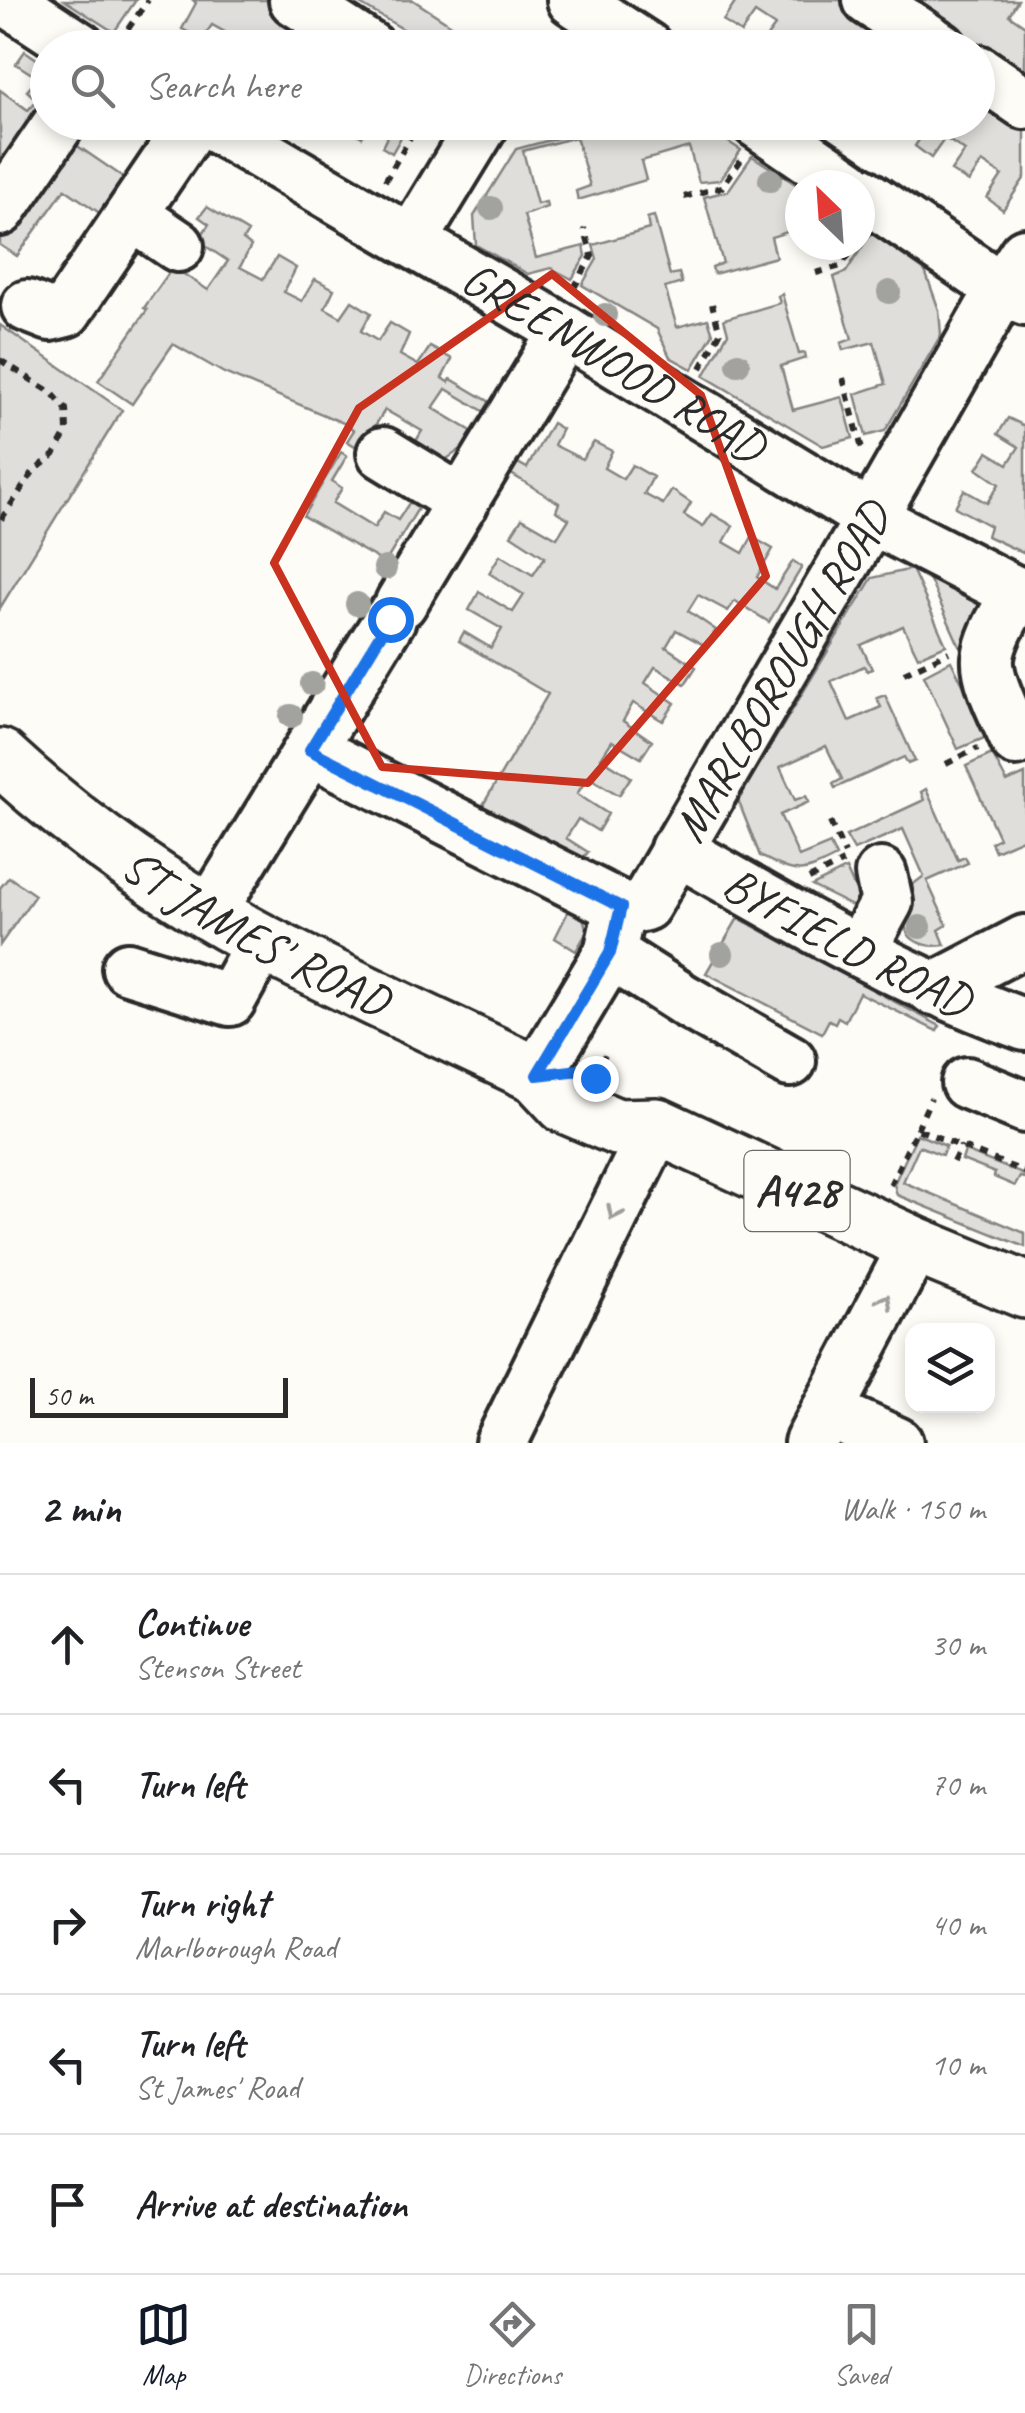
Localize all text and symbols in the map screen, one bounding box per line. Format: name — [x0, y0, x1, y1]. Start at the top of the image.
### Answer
search box — [30, 30, 995, 140]
icon: search — [65, 58, 120, 113]
text: Search here — [145, 62, 300, 109]
north arrow — [785, 170, 875, 260]
street label: GREENWOOD ROAD — [451, 248, 780, 478]
street label: MARLBOROUGH ROAD — [659, 488, 906, 852]
route start — [368, 597, 414, 643]
street label: ST JAMES' ROAD — [111, 835, 402, 1032]
street label: BYFIELD ROAD — [713, 853, 984, 1032]
route end — [573, 1056, 619, 1102]
road number: A428 — [744, 1151, 850, 1231]
one-way arrow — [606, 1203, 626, 1221]
one-way arrow — [873, 1293, 893, 1311]
map controls — [905, 1323, 995, 1413]
button: layers — [905, 1323, 995, 1413]
scale bar — [30, 1373, 288, 1418]
text: 50 m — [45, 1378, 93, 1413]
text: 2 min — [40, 1482, 120, 1535]
text: Walk · 150 m — [841, 1488, 985, 1529]
text: Continue — [135, 1600, 249, 1647]
icon: ahead — [40, 1617, 95, 1672]
text: 30 m — [931, 1624, 985, 1665]
text: Stenson Street — [135, 1647, 300, 1688]
icon: left — [40, 1757, 95, 1812]
text: Turn left — [135, 1761, 245, 1808]
text: 70 m — [931, 1764, 985, 1805]
text: Turn right — [135, 1880, 269, 1927]
icon: right — [40, 1897, 95, 1952]
text: 40 m — [931, 1904, 985, 1945]
text: Marlborough Road — [135, 1927, 336, 1968]
text: Turn left — [135, 2020, 245, 2067]
icon: left — [40, 2037, 95, 2092]
text: 10 m — [931, 2044, 985, 2085]
text: St James' Road — [135, 2067, 299, 2108]
icon: arrive — [40, 2177, 95, 2232]
text: Arrive at destination — [135, 2181, 407, 2228]
tab: Map — [136, 2297, 191, 2392]
tab: Directions — [464, 2297, 561, 2392]
tab: Saved — [834, 2297, 889, 2392]

